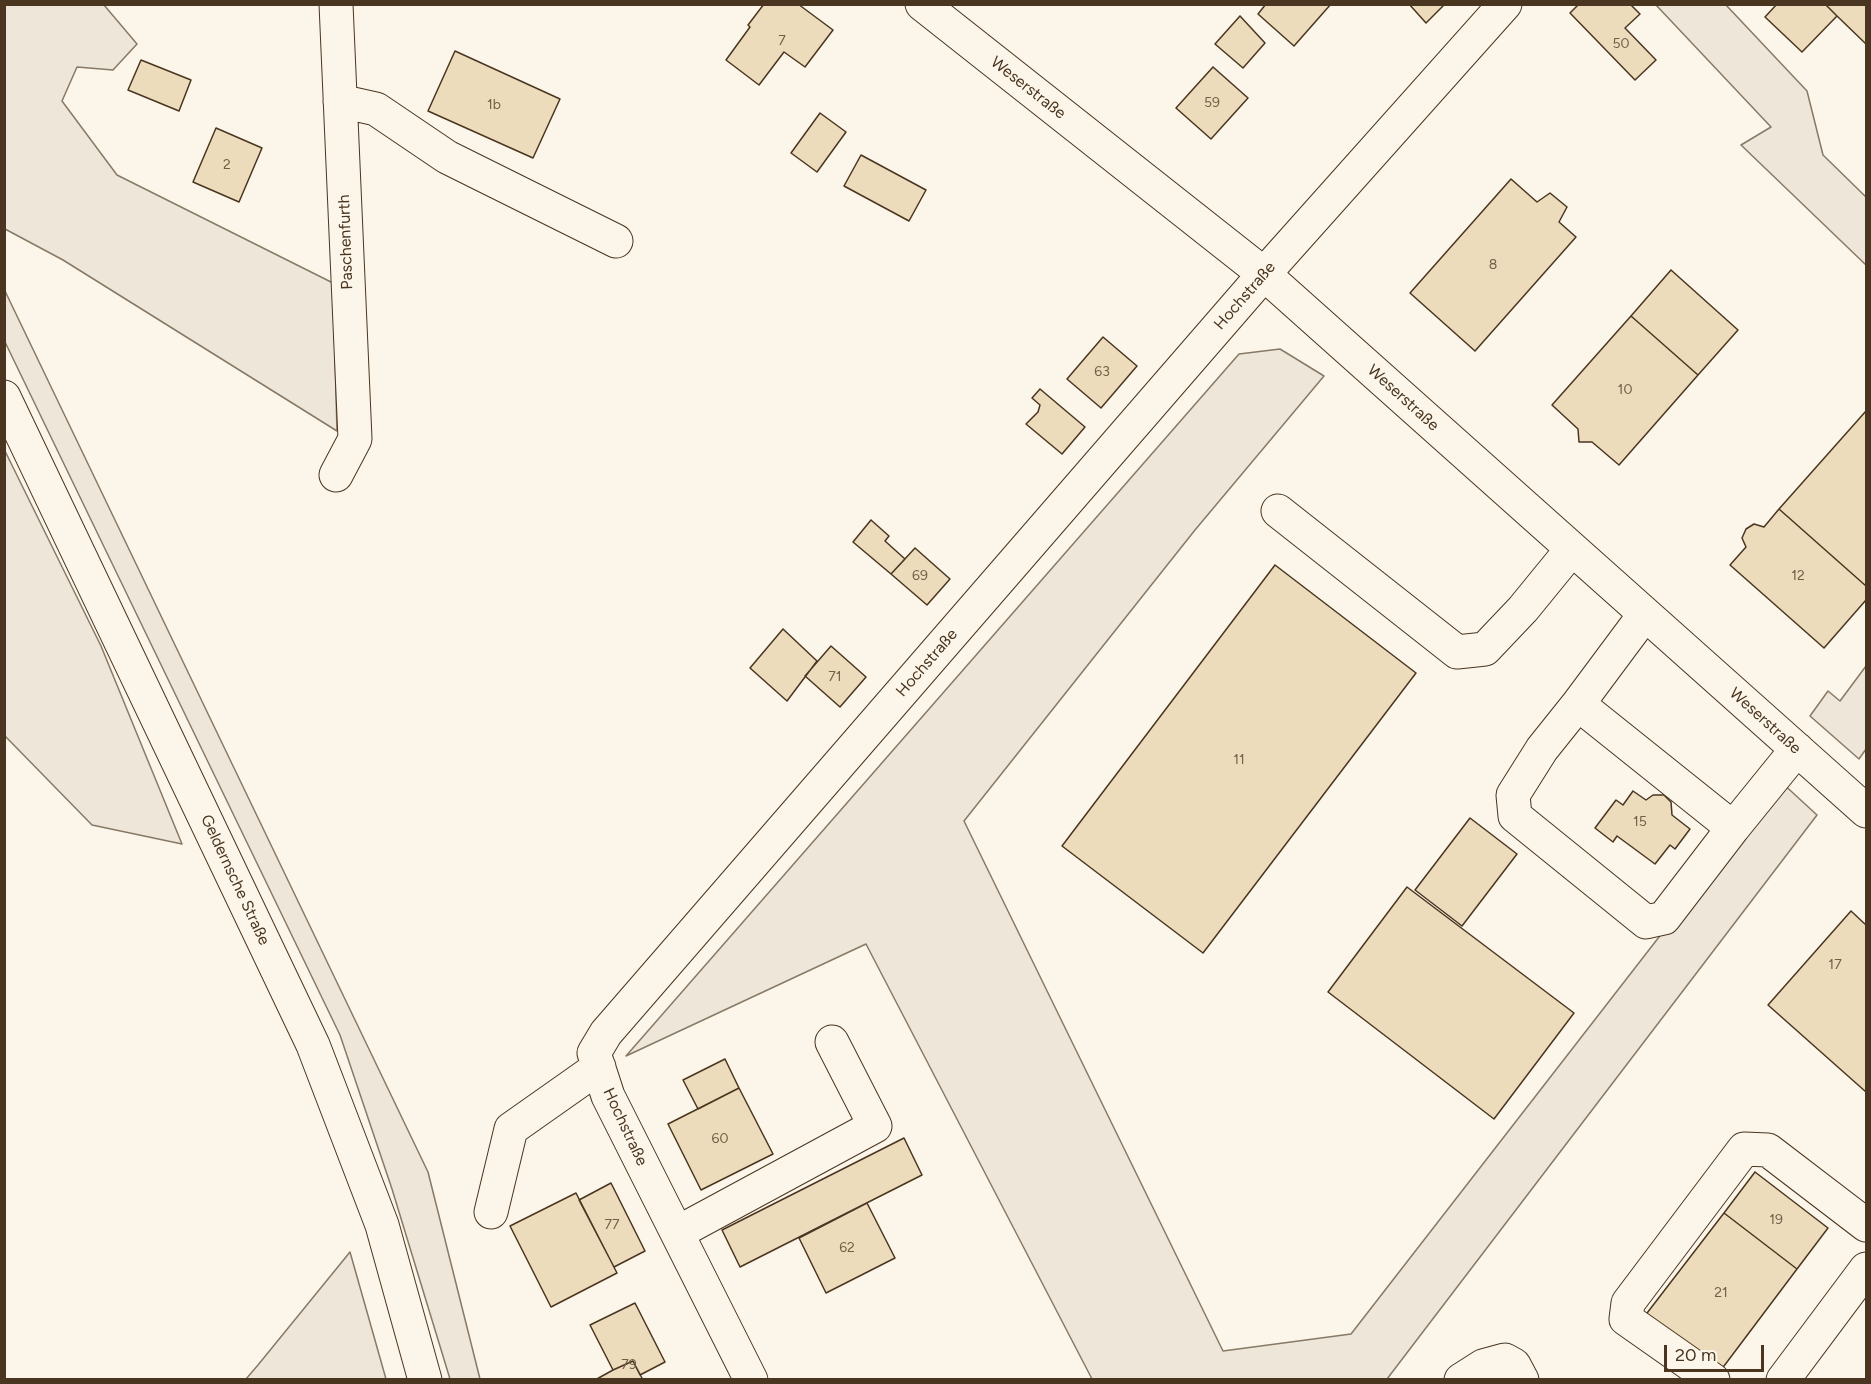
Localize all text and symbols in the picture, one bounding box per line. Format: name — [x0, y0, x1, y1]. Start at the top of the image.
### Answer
house number: 7 — [778, 33, 786, 49]
house number: 50 — [1612, 36, 1630, 52]
street label: Weserstraße — [987, 53, 1069, 123]
house number: 59 — [1204, 95, 1220, 111]
house number: 1b — [487, 97, 501, 113]
house number: 2 — [223, 157, 231, 173]
street label: Paschenfurth — [335, 194, 357, 290]
house number: 8 — [1489, 257, 1497, 273]
street label: Hochstraße — [1210, 258, 1280, 334]
street label: Weserstraße — [1363, 361, 1443, 435]
house number: 63 — [1094, 364, 1110, 380]
house number: 10 — [1618, 382, 1632, 398]
house number: 69 — [912, 568, 928, 584]
house number: 12 — [1791, 568, 1805, 584]
street label: Hochstraße — [892, 625, 962, 701]
house number: 71 — [828, 669, 842, 685]
street label: Weserstraße — [1725, 684, 1805, 758]
house number: 11 — [1233, 752, 1245, 768]
street label: Geldernsche Straße — [196, 812, 274, 948]
house number: 15 — [1633, 814, 1647, 830]
house number: 17 — [1828, 957, 1842, 973]
street label: Hochstraße — [599, 1085, 651, 1169]
house number: 60 — [712, 1131, 728, 1147]
house number: 19 — [1769, 1212, 1783, 1228]
house number: 77 — [604, 1217, 620, 1233]
house number: 62 — [839, 1240, 855, 1256]
house number: 21 — [1714, 1285, 1728, 1301]
scale bar — [1667, 1333, 1768, 1371]
text: 20 m — [1675, 1344, 1716, 1366]
house number: 79 — [621, 1357, 637, 1373]

